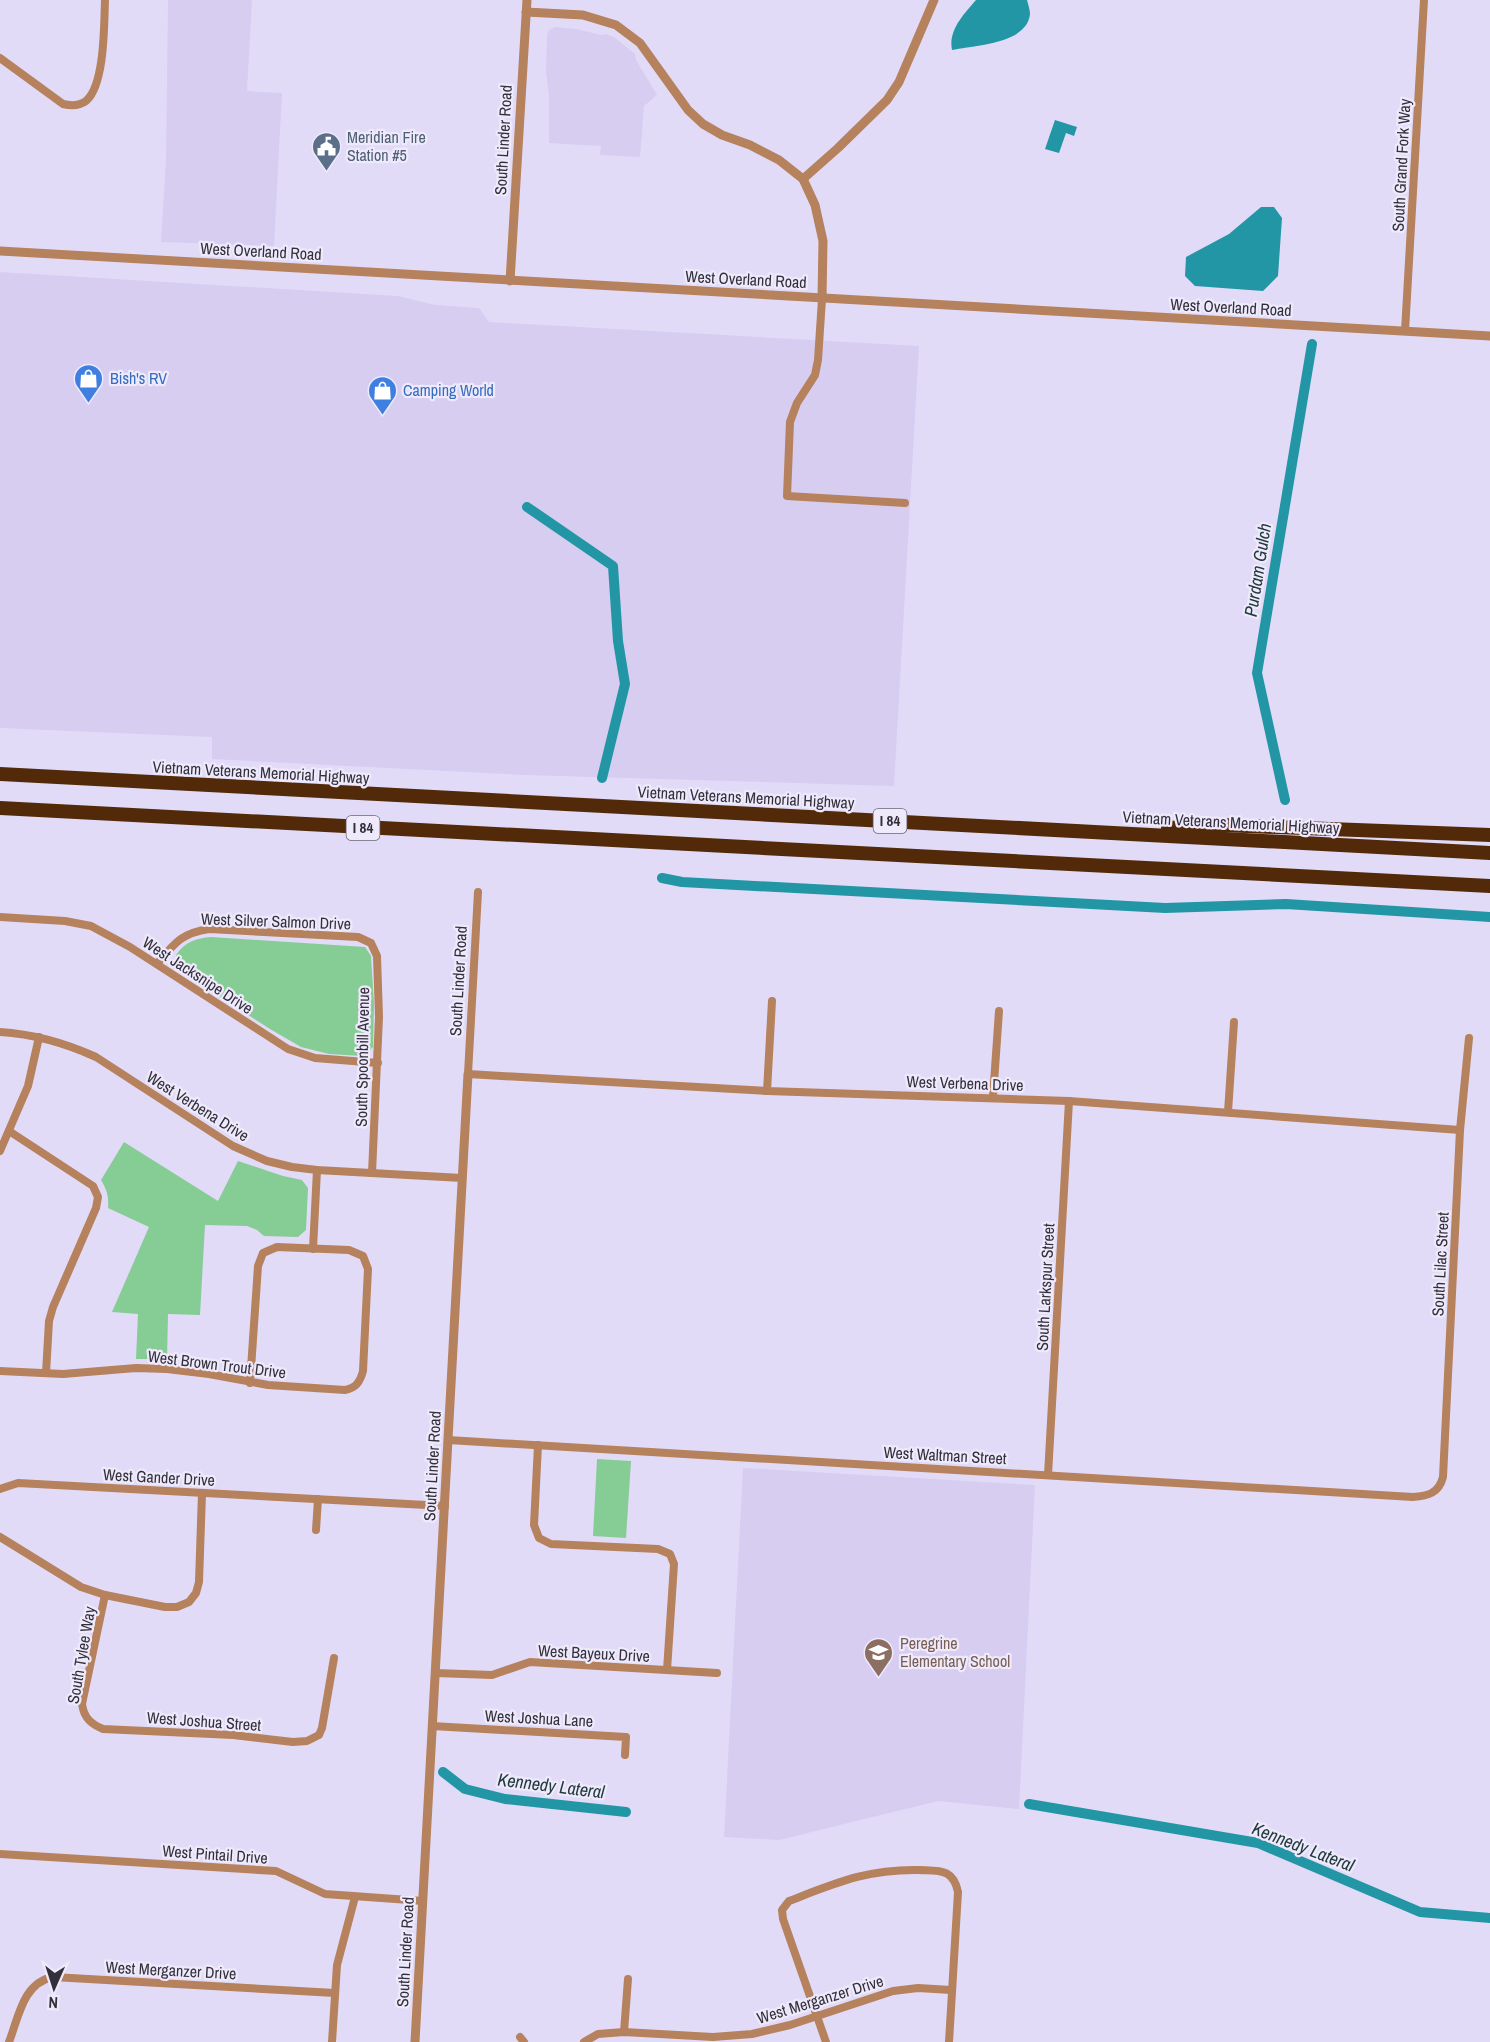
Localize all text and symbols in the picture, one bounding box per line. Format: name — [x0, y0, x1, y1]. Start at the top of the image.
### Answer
street label: South Linder Road — [489, 84, 517, 196]
street label: South Grand Fork Way — [1387, 98, 1415, 232]
place label: Meridian Fire Station #5 — [347, 126, 426, 166]
public building icon: Meridian Fire Station #5 — [310, 130, 342, 172]
street label: West Overland Road — [200, 237, 322, 265]
street label: West Overland Road — [685, 265, 807, 293]
street label: West Overland Road — [1170, 293, 1292, 321]
shop icon: Bish's RV — [73, 362, 105, 404]
place label: Bish's RV — [110, 367, 167, 389]
shop icon: Camping World — [366, 374, 398, 416]
place label: Camping World — [403, 379, 494, 401]
water label: Purdam Gulch — [1238, 521, 1277, 618]
street label: Vietnam Veterans Memorial Highway — [152, 755, 370, 789]
street label: Vietnam Veterans Memorial Highway — [637, 780, 855, 814]
street label: Vietnam Veterans Memorial Highway — [1122, 805, 1340, 839]
road number: I 84 — [874, 809, 906, 833]
road number: I 84 — [346, 816, 380, 840]
street label: West Silver Salmon Drive — [201, 907, 351, 935]
street label: South Linder Road — [444, 925, 472, 1037]
street label: West Jacksnipe Drive — [139, 931, 257, 1019]
street label: South Spoonbill Avenue — [350, 987, 374, 1127]
street label: West Verbena Drive — [142, 1066, 254, 1146]
street label: West Verbena Drive — [906, 1070, 1024, 1096]
street label: South Lilac Street — [1426, 1211, 1454, 1317]
street label: South Larkspur Street — [1031, 1222, 1059, 1351]
street label: West Brown Trout Drive — [147, 1345, 287, 1383]
street label: South Linder Road — [418, 1410, 446, 1522]
street label: West Waltman Street — [883, 1441, 1007, 1469]
street label: West Gander Drive — [102, 1463, 216, 1491]
street label: South Tylee Way — [62, 1604, 100, 1705]
place label: Peregrine Elementary School — [900, 1632, 1010, 1672]
school or university icon: Peregrine Elementary School — [863, 1636, 895, 1678]
street label: West Bayeux Drive — [537, 1639, 651, 1667]
street label: West Joshua Lane — [484, 1704, 594, 1732]
street label: West Joshua Street — [146, 1706, 262, 1736]
water label: Kennedy Lateral — [496, 1767, 607, 1805]
water label: Kennedy Lateral — [1249, 1816, 1359, 1878]
street label: West Pintail Drive — [162, 1839, 268, 1869]
street label: South Linder Road — [391, 1896, 419, 2008]
street label: West Merganzer Drive — [105, 1956, 237, 1984]
north arrow — [24, 1958, 84, 2018]
street label: West Merganzer Drive — [754, 1969, 886, 2029]
text: N — [48, 1992, 59, 2014]

